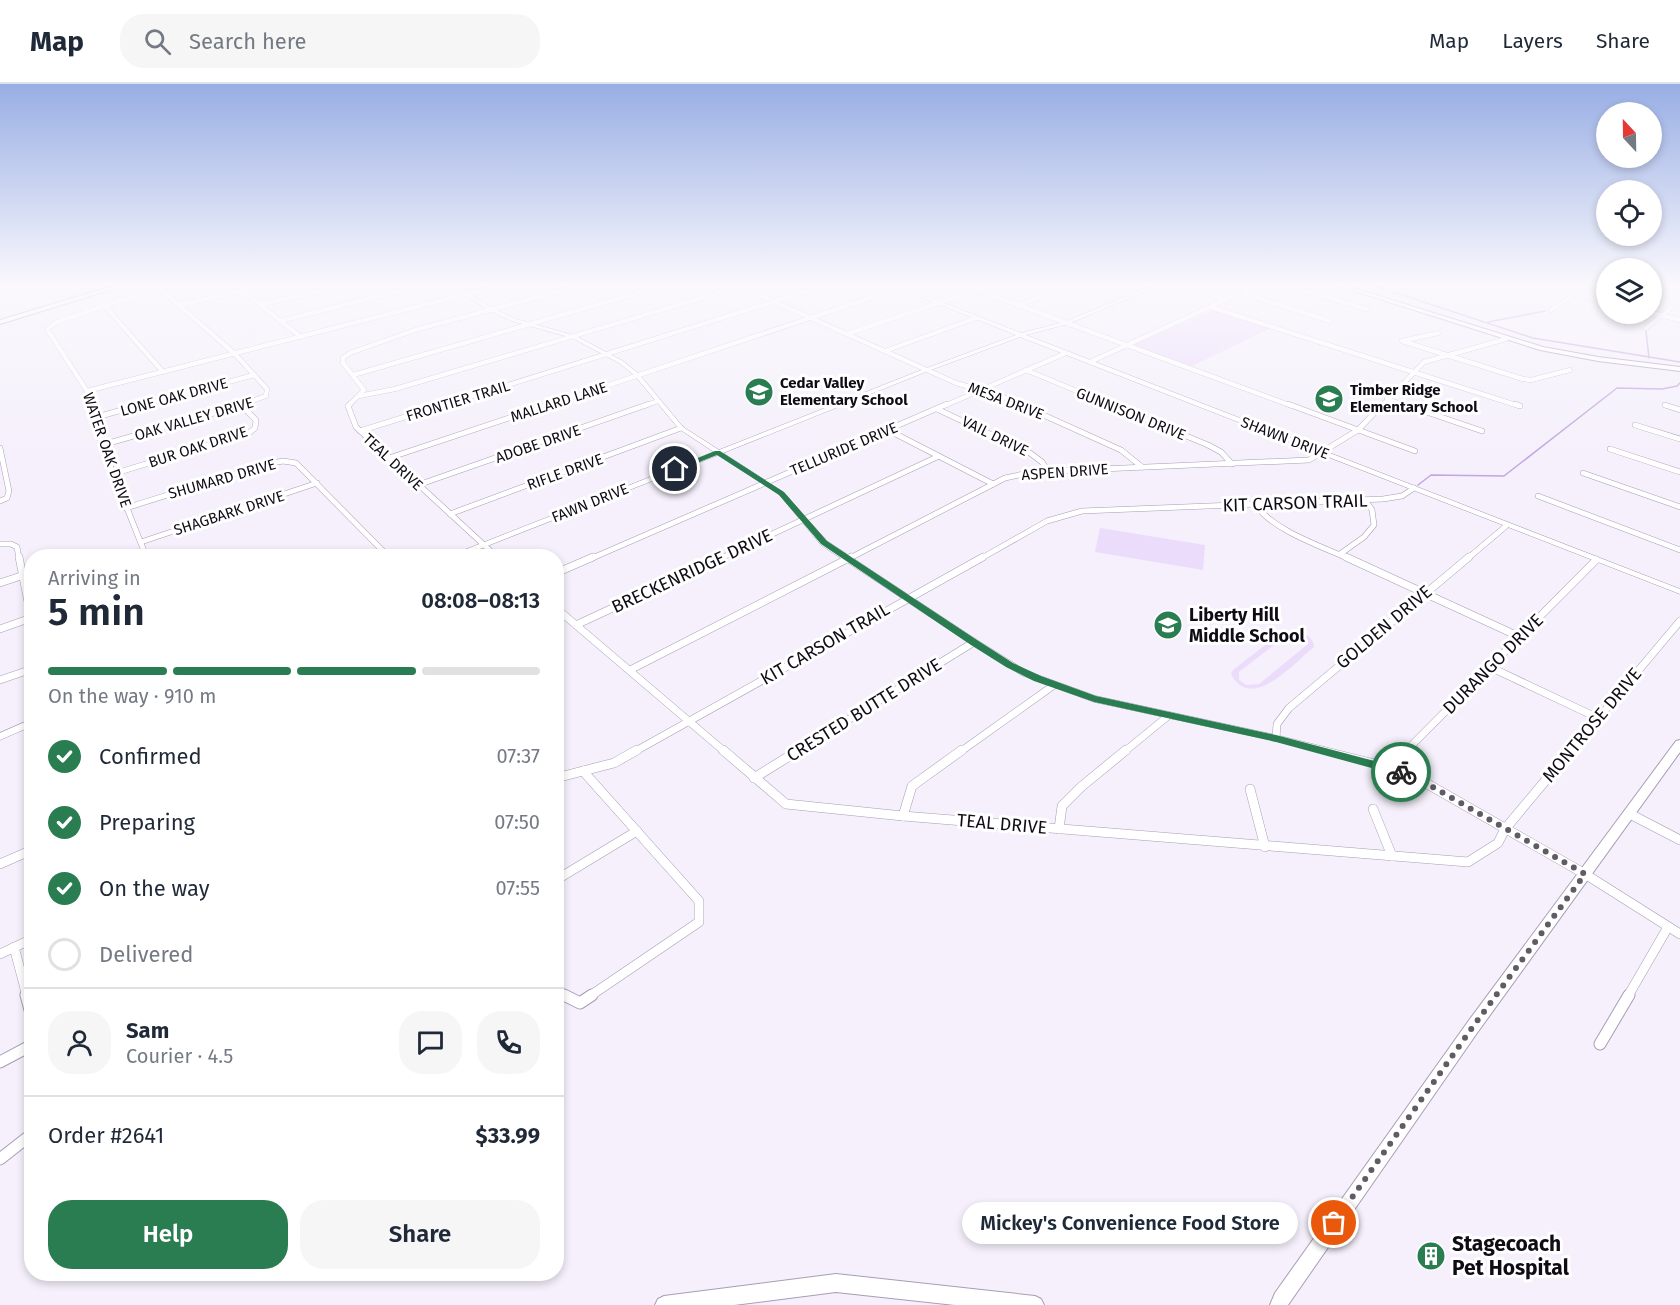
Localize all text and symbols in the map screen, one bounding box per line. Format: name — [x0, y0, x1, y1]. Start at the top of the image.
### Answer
search box — [120, 14, 540, 68]
text: Map — [30, 25, 84, 58]
icon: search — [141, 25, 174, 58]
text: Search here — [189, 28, 307, 55]
text: Map — [1429, 28, 1469, 54]
text: Layers — [1502, 28, 1563, 54]
text: Share — [1596, 28, 1650, 54]
north arrow — [1596, 102, 1662, 168]
map controls — [1596, 102, 1662, 324]
button: locate — [1596, 180, 1662, 246]
button: layers — [1596, 258, 1662, 324]
street label: LONE OAK DRIVE — [118, 374, 230, 420]
place label: Cedar Valley Elementary School — [780, 374, 908, 409]
school or university icon: Cedar Valley Elementary School — [743, 376, 775, 408]
street label: FRONTIER TRAIL — [404, 377, 513, 425]
street label: MALLARD LANE — [508, 378, 610, 426]
street label: MESA DRIVE — [966, 378, 1046, 424]
place label: Timber Ridge Elementary School — [1350, 381, 1478, 416]
school or university icon: Timber Ridge Elementary School — [1313, 383, 1345, 415]
street label: GUNNISON DRIVE — [1074, 384, 1188, 444]
street label: WATER OAK DRIVE — [79, 390, 135, 510]
street label: OAK VALLEY DRIVE — [132, 393, 256, 445]
street label: VAIL DRIVE — [959, 412, 1031, 460]
street label: SHAWN DRIVE — [1238, 413, 1332, 463]
street label: TELLURIDE DRIVE — [788, 418, 900, 480]
street label: ADOBE DRIVE — [493, 421, 583, 467]
street label: BUR OAK DRIVE — [146, 422, 250, 472]
street label: TEAL DRIVE — [359, 430, 427, 494]
pin — [649, 443, 700, 494]
street label: RIFLE DRIVE — [524, 450, 606, 494]
icon: home — [658, 452, 691, 485]
street label: SHUMARD DRIVE — [166, 455, 278, 503]
street label: ASPEN DRIVE — [1021, 460, 1109, 484]
street label: FAWN DRIVE — [549, 479, 631, 527]
street label: SHAGBARK DRIVE — [171, 487, 287, 539]
street label: KIT CARSON TRAIL — [1222, 489, 1368, 517]
street label: BRECKENRIDGE DRIVE — [608, 524, 776, 618]
text: Arriving in — [48, 566, 141, 590]
street label: GOLDEN DRIVE — [1332, 580, 1436, 674]
text: 08:08–08:13 — [421, 587, 540, 614]
text: 5 min — [48, 589, 145, 635]
street label: KIT CARSON TRAIL — [757, 598, 893, 690]
place label: Liberty Hill Middle School — [1189, 604, 1306, 647]
school or university icon: Liberty Hill Middle School — [1152, 609, 1184, 641]
street label: DURANGO DRIVE — [1438, 609, 1548, 719]
street label: CRESTED BUTTE DRIVE — [783, 653, 945, 767]
street label: MONTROSE DRIVE — [1538, 663, 1646, 787]
text: On the way · 910 m — [48, 684, 216, 708]
icon: check — [48, 740, 81, 773]
courier — [1371, 742, 1431, 802]
text: Confirmed — [99, 743, 202, 770]
text: 07:37 — [497, 744, 540, 768]
icon: bike — [1385, 756, 1418, 789]
icon: check — [48, 806, 81, 839]
text: Preparing — [99, 809, 195, 836]
street label: TEAL DRIVE — [956, 809, 1048, 839]
text: 07:50 — [494, 810, 540, 834]
icon: check — [48, 872, 81, 905]
text: On the way — [99, 875, 210, 902]
text: 07:55 — [496, 876, 540, 900]
text: Delivered — [99, 941, 194, 968]
button: person — [48, 1011, 111, 1074]
button: chat — [399, 1011, 462, 1074]
button: phone — [477, 1011, 540, 1074]
text: Sam — [126, 1017, 169, 1044]
text: Courier · 4.5 — [126, 1044, 233, 1068]
text: Order #2641 — [48, 1122, 164, 1149]
text: $33.99 — [476, 1122, 540, 1149]
pin — [1308, 1197, 1359, 1248]
button: Help — [48, 1200, 288, 1269]
button: Share — [300, 1200, 540, 1269]
callout: Mickey's Convenience Food Store — [962, 1202, 1298, 1244]
icon: bag — [1317, 1206, 1350, 1239]
text: Mickey's Convenience Food Store — [980, 1211, 1280, 1235]
place label: Stagecoach Pet Hospital — [1452, 1231, 1570, 1281]
building icon: Stagecoach Pet Hospital — [1415, 1240, 1447, 1272]

